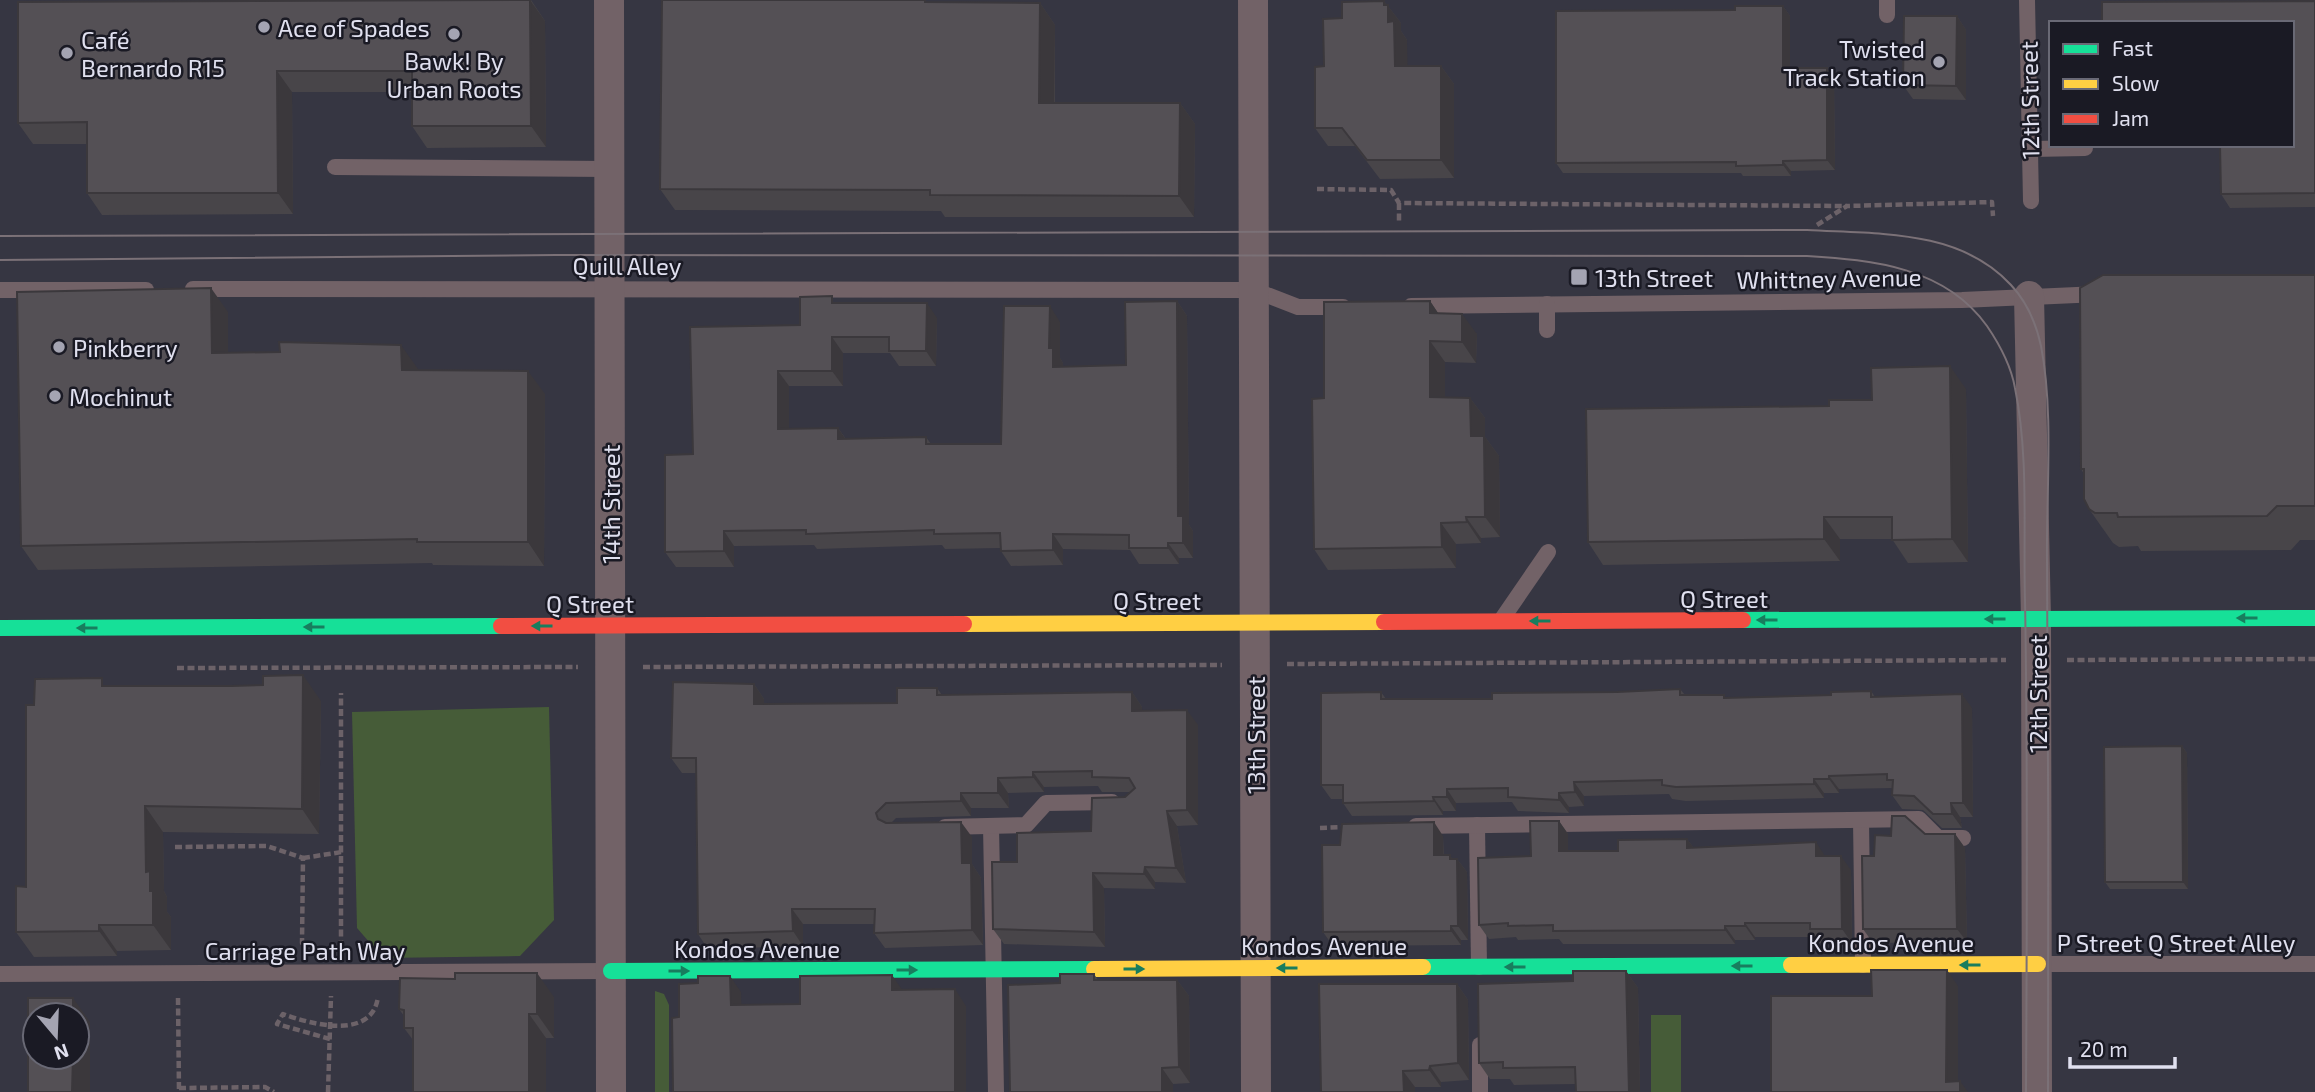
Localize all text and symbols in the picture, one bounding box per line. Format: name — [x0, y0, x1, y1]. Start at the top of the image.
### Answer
place label: Ace of Spades — [278, 13, 430, 42]
marker: Ace of Spades — [256, 19, 272, 35]
legend — [2049, 21, 2294, 147]
place label: Café Bernardo R15 — [81, 25, 225, 82]
marker: Bawk! By Urban Roots — [446, 26, 462, 42]
place label: Twisted Track Station — [1783, 34, 1925, 91]
text: Fast — [2112, 35, 2153, 60]
street label: 12th Street — [2013, 41, 2045, 159]
marker: Café Bernardo R15 — [59, 45, 75, 61]
place label: Bawk! By Urban Roots — [386, 46, 522, 103]
marker: Twisted Track Station — [1931, 54, 1947, 70]
text: Slow — [2112, 70, 2159, 95]
text: Jam — [2112, 105, 2149, 130]
street label: Quill Alley — [573, 251, 682, 280]
street label: Whittney Avenue — [1736, 262, 1922, 294]
place label: 13th Street — [1595, 263, 1713, 292]
marker: 13th Street — [1569, 267, 1589, 287]
place label: Pinkberry — [73, 333, 178, 362]
marker: Pinkberry — [51, 339, 67, 355]
place label: Mochinut — [69, 382, 172, 411]
marker: Mochinut — [47, 388, 63, 404]
street label: 14th Street — [596, 444, 625, 564]
street label: Q Street — [1680, 584, 1768, 613]
street label: Q Street — [1113, 586, 1201, 615]
street label: Q Street — [546, 589, 634, 618]
one-way arrow — [2236, 612, 2258, 624]
one-way arrow — [1984, 613, 2006, 625]
one-way arrow — [1756, 614, 1778, 626]
one-way arrow — [1529, 615, 1551, 627]
one-way arrow — [531, 620, 553, 632]
one-way arrow — [303, 621, 325, 633]
one-way arrow — [76, 622, 98, 634]
street label: 12th Street — [2023, 635, 2052, 753]
street label: 13th Street — [1241, 676, 1270, 794]
street label: Kondos Avenue — [1808, 928, 1974, 957]
street label: P Street Q Street Alley — [2057, 928, 2296, 957]
street label: Kondos Avenue — [1241, 931, 1407, 960]
street label: Kondos Avenue — [674, 934, 840, 963]
street label: Carriage Path Way — [205, 936, 406, 965]
one-way arrow — [1958, 959, 1980, 971]
one-way arrow — [1731, 960, 1753, 972]
one-way arrow — [1503, 961, 1525, 973]
one-way arrow — [1276, 962, 1298, 974]
one-way arrow — [1123, 963, 1145, 975]
one-way arrow — [896, 964, 918, 976]
one-way arrow — [668, 965, 690, 977]
north arrow — [21, 1001, 91, 1071]
scale bar — [2070, 1026, 2175, 1070]
text: 20 m — [2080, 1036, 2128, 1061]
text: N — [51, 1039, 72, 1066]

